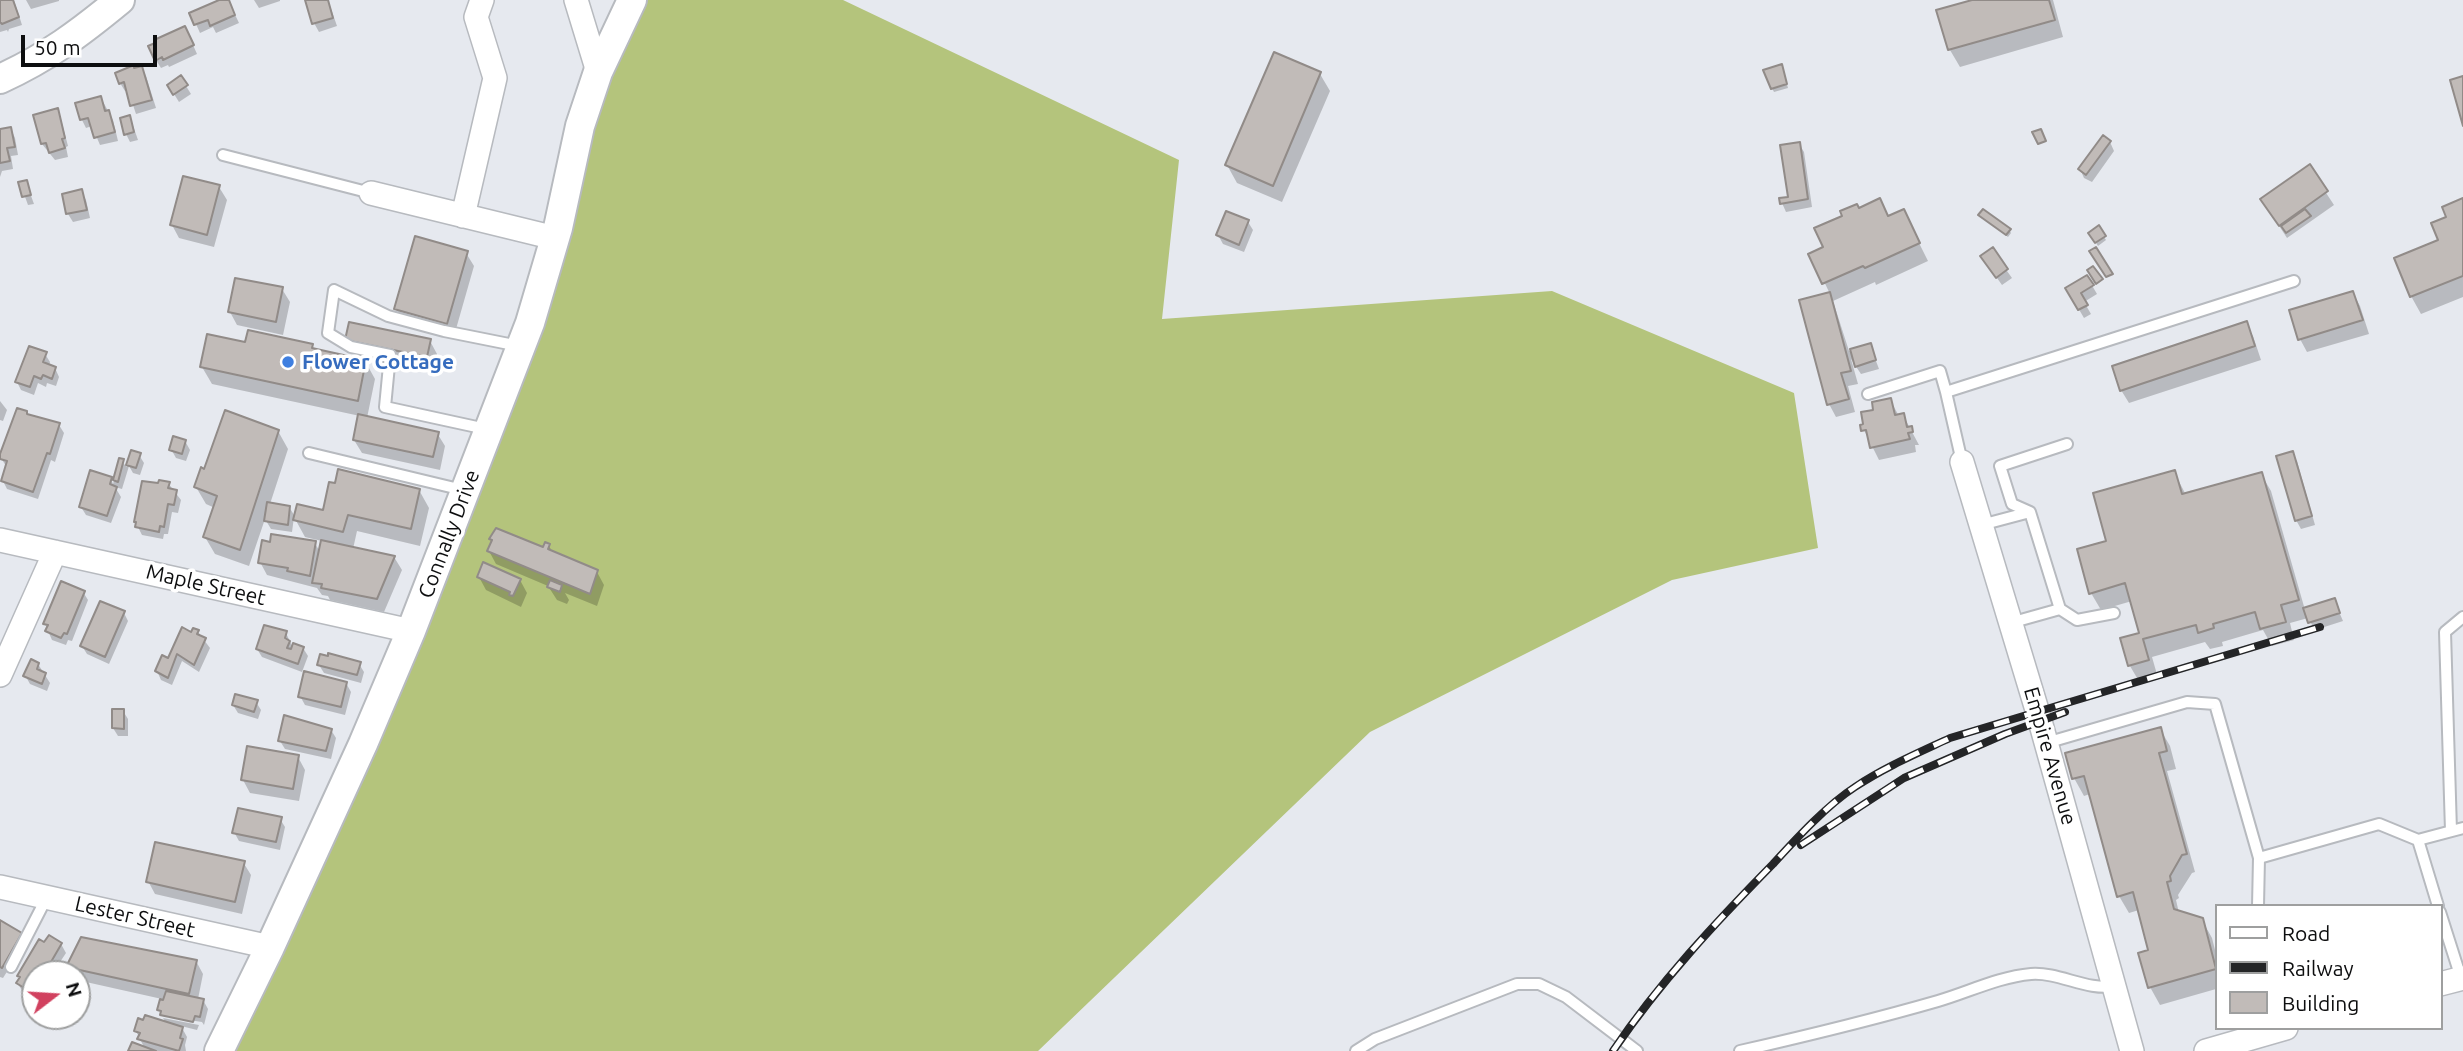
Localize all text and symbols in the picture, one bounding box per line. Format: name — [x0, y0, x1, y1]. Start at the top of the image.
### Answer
scale bar — [24, 21, 161, 65]
text: 50 m — [34, 35, 81, 59]
place label: Flower Cottage — [302, 349, 454, 375]
marker: Flower Cottage — [280, 354, 296, 370]
street label: Connally Drive — [413, 466, 485, 602]
street label: Maple Street — [144, 559, 268, 611]
street label: Empire Avenue — [2018, 684, 2082, 828]
street label: Lester Street — [72, 891, 198, 943]
legend — [2214, 904, 2442, 1030]
text: Road — [2282, 921, 2330, 945]
text: Railway — [2282, 956, 2354, 980]
north arrow — [21, 960, 91, 1030]
text: N — [62, 979, 87, 999]
text: Building — [2282, 991, 2359, 1015]

